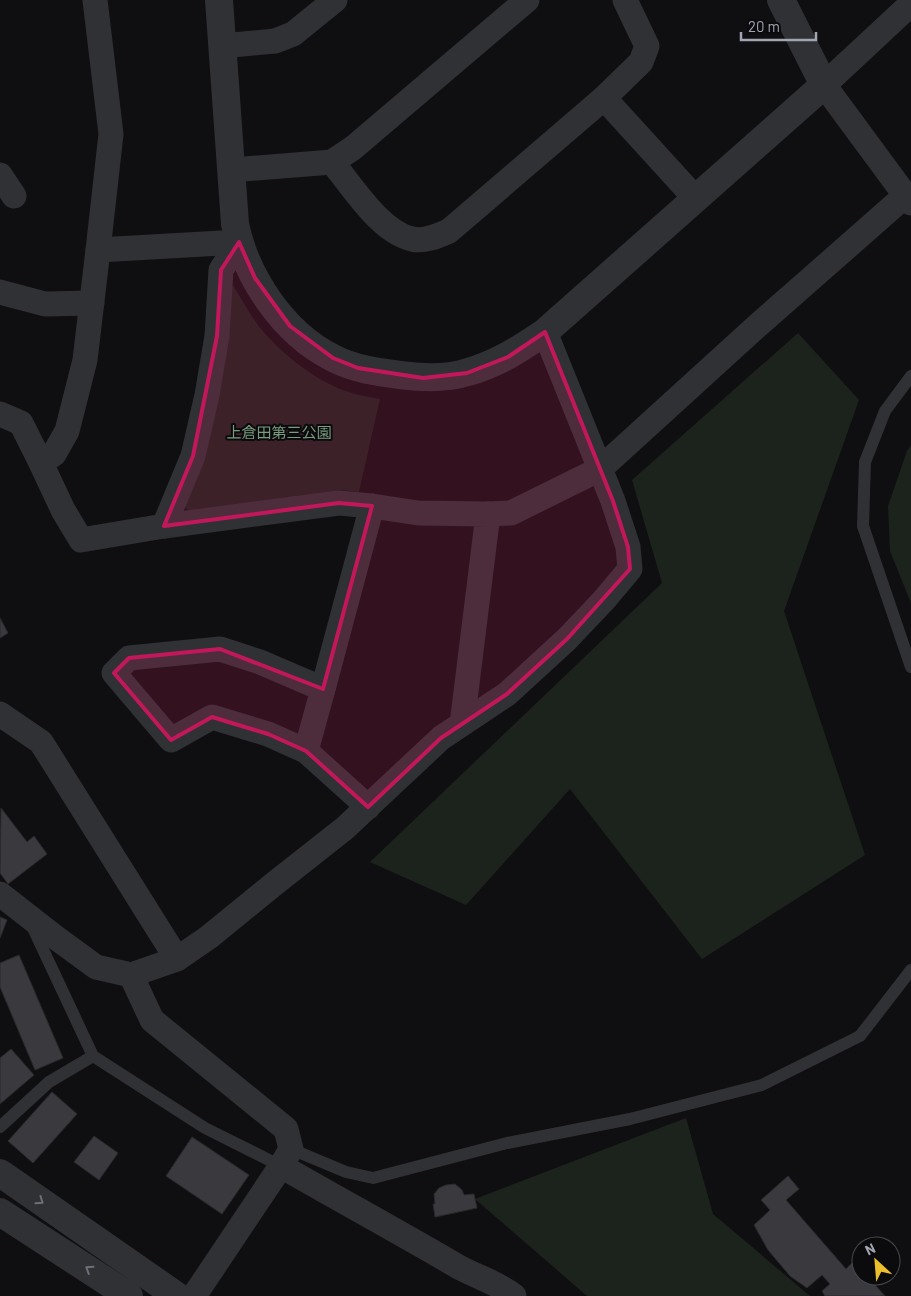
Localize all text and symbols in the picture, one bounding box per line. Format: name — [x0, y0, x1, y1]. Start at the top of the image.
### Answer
scale bar — [741, 10, 816, 42]
text: 20 m — [748, 17, 780, 35]
park label: 上倉田第三公園 — [226, 423, 332, 441]
one-way arrow — [34, 1195, 44, 1204]
north arrow — [851, 1236, 901, 1286]
text: N — [862, 1239, 878, 1259]
one-way arrow — [85, 1266, 94, 1276]

